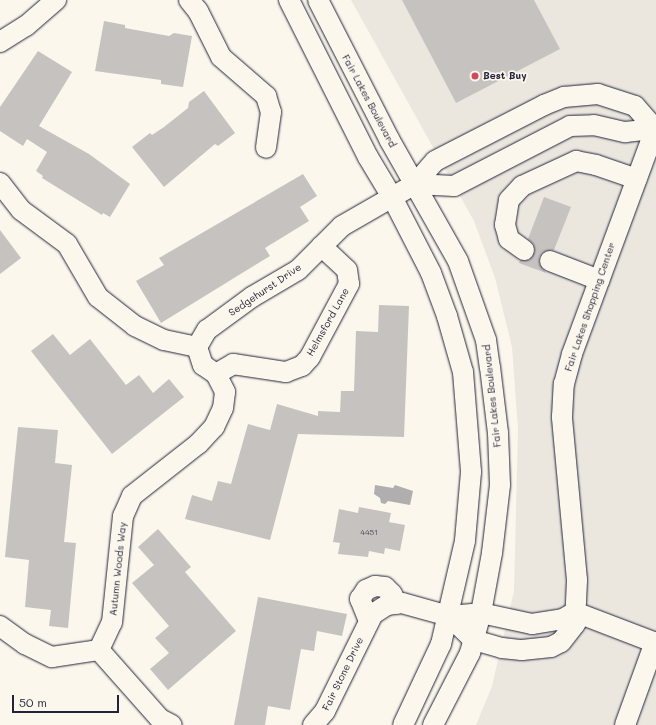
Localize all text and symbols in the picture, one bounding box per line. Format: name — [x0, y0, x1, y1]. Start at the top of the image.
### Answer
street label: Fair Lakes Boulevard — [339, 53, 399, 149]
place label: Best Buy — [483, 70, 527, 82]
marker: Best Buy — [470, 71, 480, 81]
street label: Fair Lakes Shopping Center — [562, 241, 618, 373]
street label: Sedgehurst Drive — [226, 261, 304, 319]
street label: Helmsford Lane — [304, 286, 352, 358]
street label: Fair Lakes Boulevard — [481, 344, 503, 448]
street label: Autumn Woods Way — [107, 522, 129, 616]
house number: 4451 — [360, 528, 378, 538]
street label: Fair Stone Drive — [320, 635, 366, 713]
scale bar — [14, 687, 121, 713]
text: 50 m — [19, 694, 47, 710]

